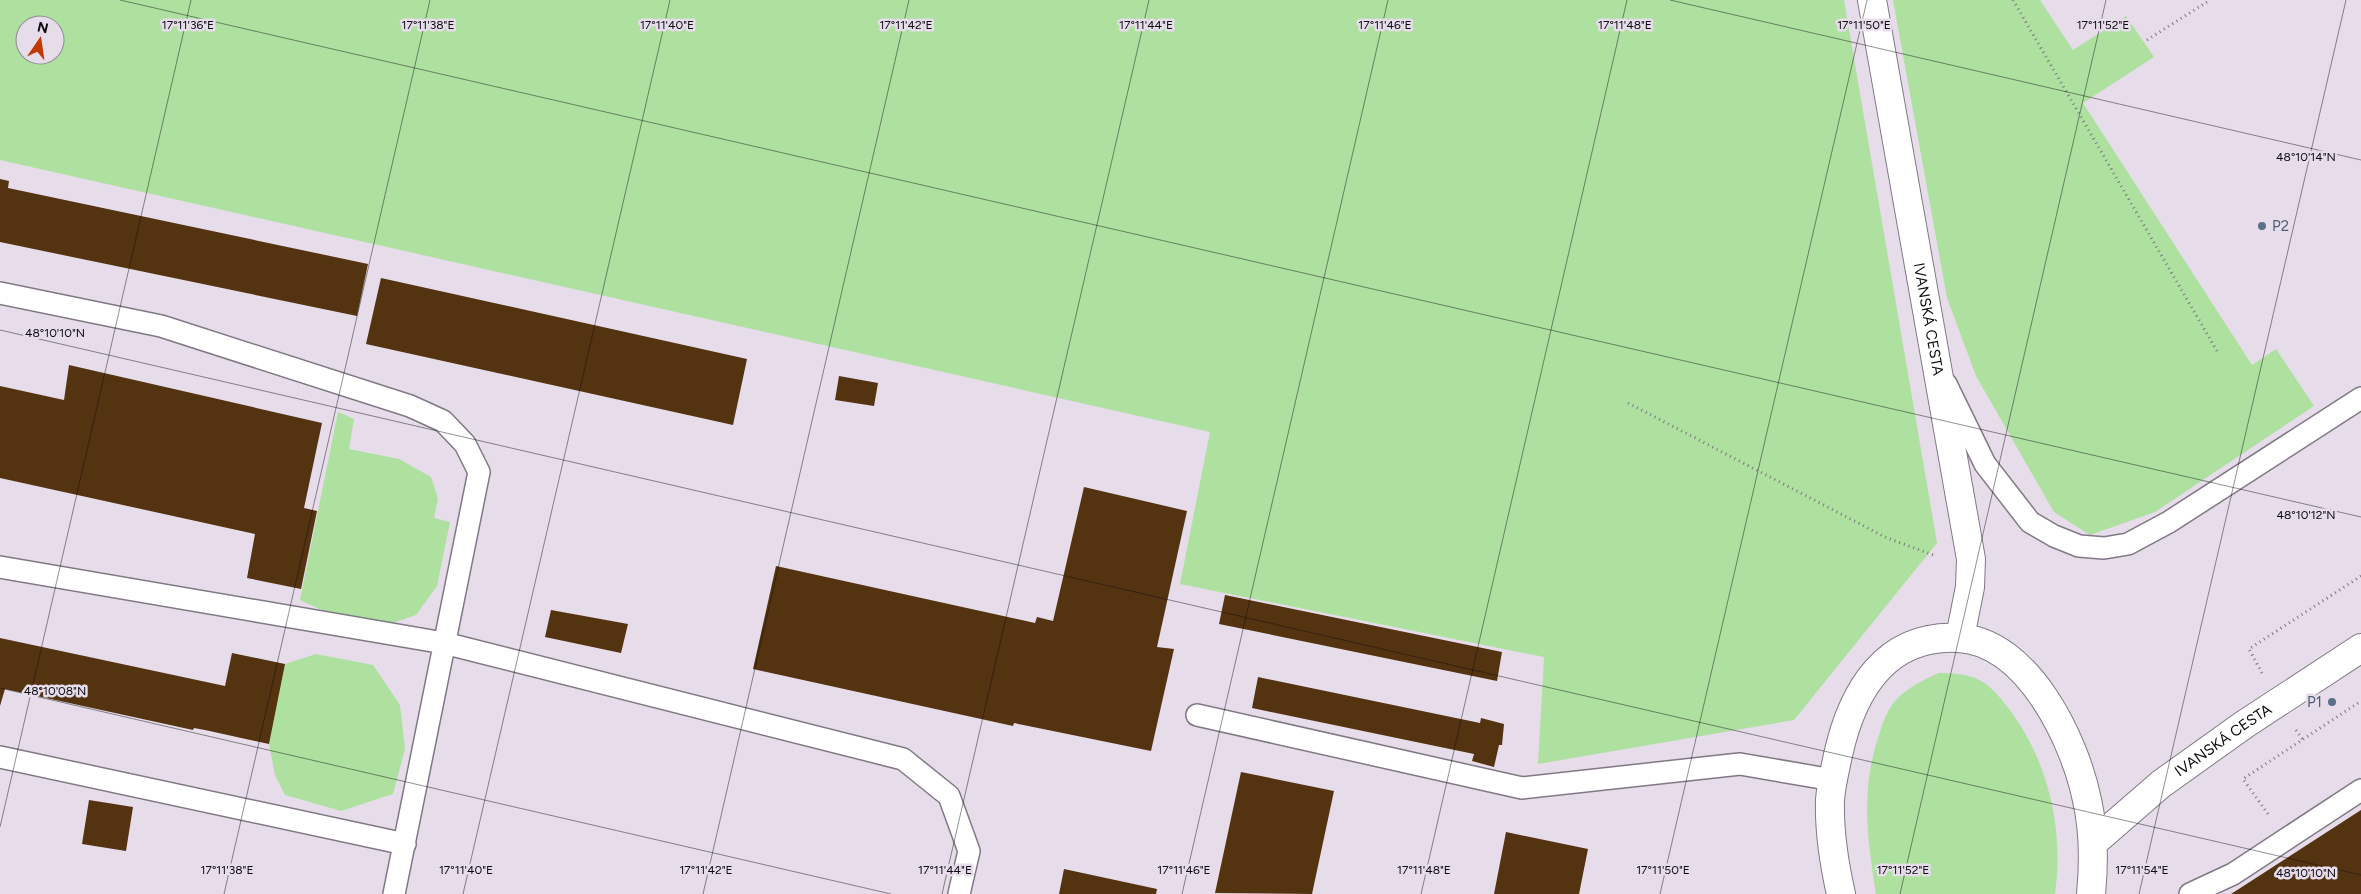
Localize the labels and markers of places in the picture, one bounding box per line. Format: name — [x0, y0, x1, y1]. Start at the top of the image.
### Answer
place label: P2 — [2272, 217, 2289, 235]
marker: P2 — [2256, 220, 2268, 232]
place label: P1 — [2307, 693, 2322, 711]
marker: P1 — [2326, 696, 2338, 708]

